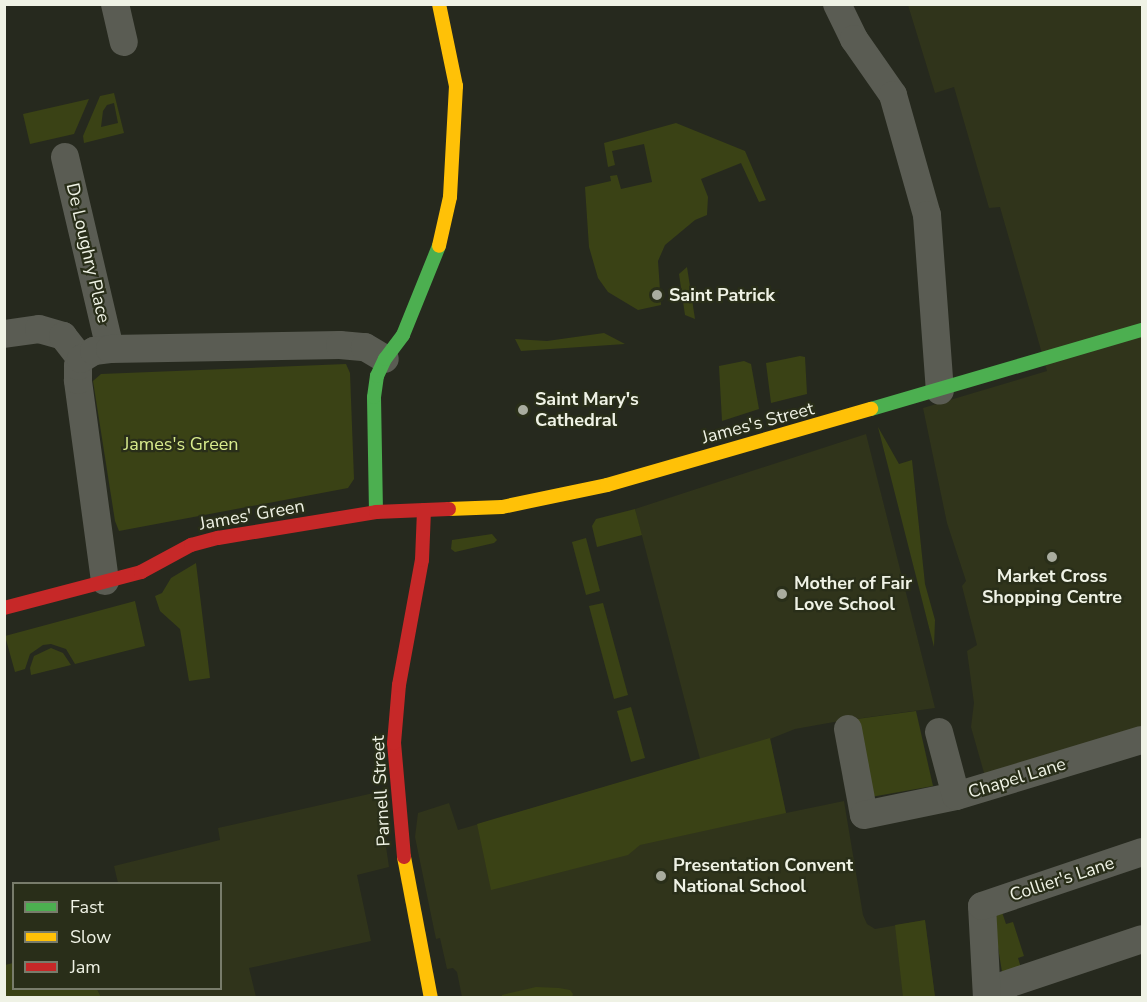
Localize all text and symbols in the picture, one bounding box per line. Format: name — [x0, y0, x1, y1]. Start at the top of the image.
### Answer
street label: De Loughry Place — [61, 181, 115, 325]
place label: Saint Patrick — [669, 284, 775, 306]
marker: Saint Patrick — [650, 288, 664, 302]
place label: Saint Mary's Cathedral — [535, 389, 639, 432]
street label: James's Street — [699, 398, 817, 448]
marker: Saint Mary's Cathedral — [516, 403, 530, 417]
park label: James's Green — [123, 433, 239, 455]
street label: James' Green — [198, 495, 306, 535]
marker: Market Cross Shopping Centre — [1045, 550, 1059, 564]
place label: Market Cross Shopping Centre — [982, 566, 1122, 608]
place label: Mother of Fair Love School — [794, 573, 912, 616]
marker: Mother of Fair Love School — [775, 587, 789, 601]
street label: Parnell Street — [367, 735, 395, 847]
street label: Chapel Lane — [966, 753, 1068, 803]
street label: Collier's Lane — [1007, 852, 1117, 906]
place label: Presentation Convent National School — [673, 855, 853, 898]
marker: Presentation Convent National School — [654, 869, 668, 883]
legend — [12, 882, 222, 990]
text: Fast — [70, 895, 104, 919]
text: Slow — [70, 925, 111, 949]
text: Jam — [70, 955, 101, 979]

